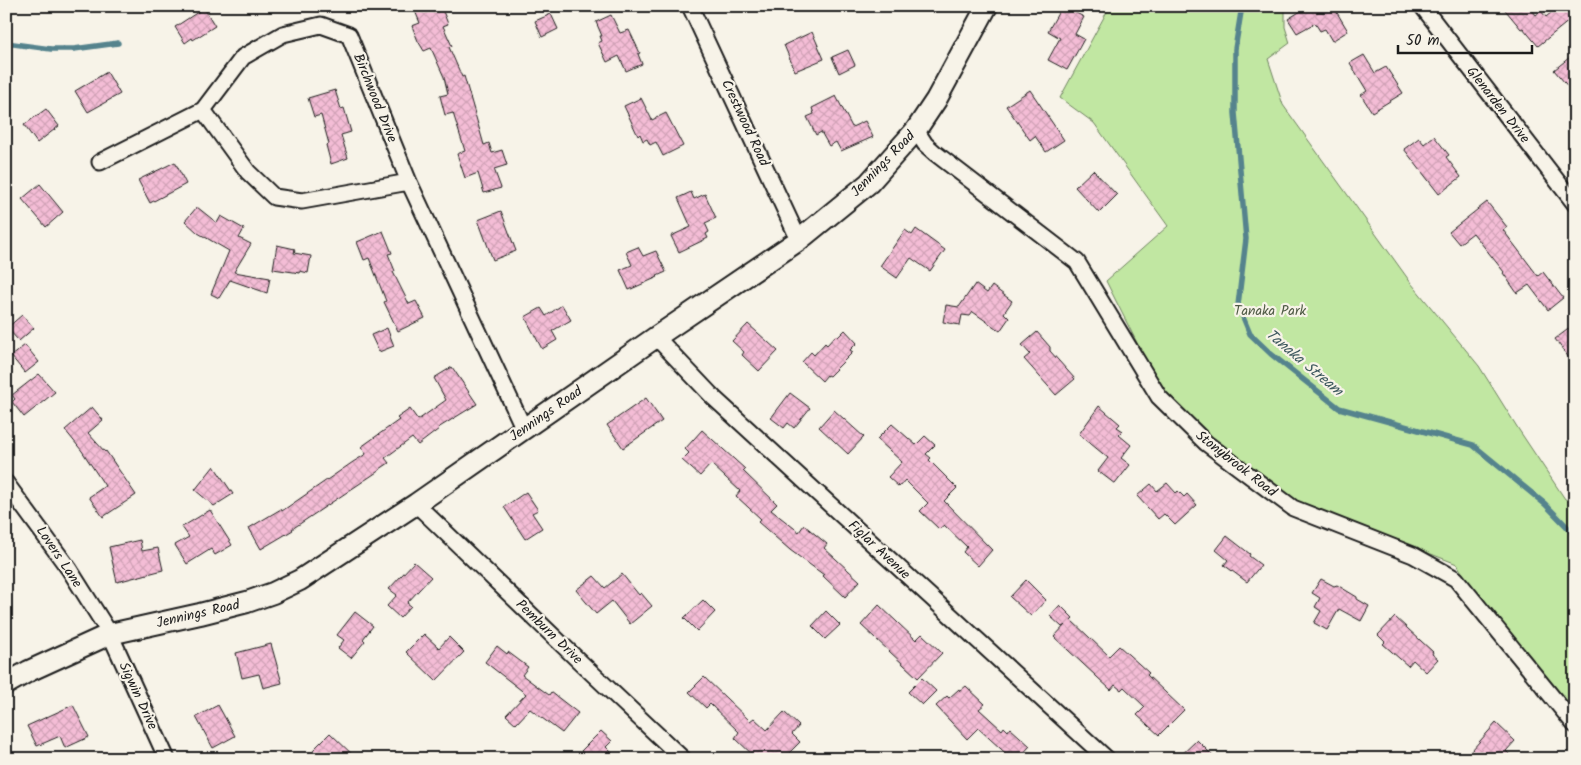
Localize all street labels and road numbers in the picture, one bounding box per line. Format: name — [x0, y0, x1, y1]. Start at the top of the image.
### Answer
street label: Birchwood Drive — [347, 50, 403, 147]
street label: Glenarden Drive — [1461, 62, 1536, 149]
street label: Crestwood Road — [715, 76, 775, 171]
street label: Jennings Road — [846, 125, 921, 202]
street label: Jennings Road — [505, 380, 588, 447]
street label: Stonybrook Road — [1191, 425, 1282, 504]
street label: Figlar Avenue — [843, 515, 916, 585]
street label: Lovers Lane — [30, 522, 88, 593]
street label: Jennings Road — [154, 594, 243, 634]
street label: Pemburn Drive — [510, 594, 588, 670]
street label: Sigwin Drive — [113, 659, 164, 734]

